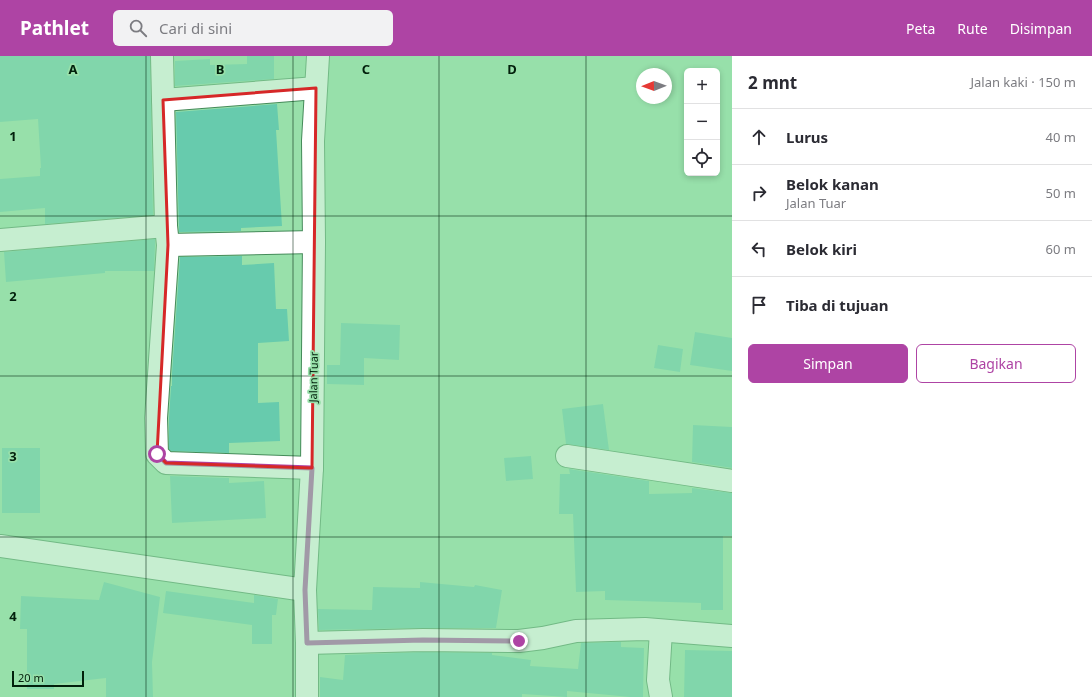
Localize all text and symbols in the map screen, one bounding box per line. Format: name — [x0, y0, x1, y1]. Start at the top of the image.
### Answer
search box — [113, 10, 393, 46]
text: Pathlet — [20, 15, 89, 41]
icon: search — [127, 17, 149, 39]
text: Cari di sini — [159, 18, 232, 38]
text: Peta — [906, 19, 935, 38]
text: Rute — [957, 19, 988, 38]
text: Disimpan — [1010, 19, 1072, 38]
text: A — [69, 60, 78, 78]
text: B — [216, 60, 224, 78]
text: C — [362, 60, 370, 78]
text: D — [507, 60, 517, 78]
north arrow — [636, 68, 672, 104]
map controls — [684, 68, 720, 176]
button: + — [684, 68, 720, 104]
text: 2 mnt — [748, 71, 797, 94]
text: Jalan kaki · 150 m — [970, 73, 1076, 91]
button: − — [684, 104, 720, 140]
icon: ahead — [748, 126, 770, 148]
text: 1 — [9, 127, 17, 145]
text: Lurus — [786, 127, 828, 147]
text: 40 m — [1046, 128, 1076, 146]
button: locate — [684, 140, 720, 176]
text: Belok kanan — [786, 174, 879, 194]
icon: right — [748, 182, 770, 204]
text: 50 m — [1046, 184, 1076, 202]
text: Jalan Tuar — [786, 194, 846, 212]
icon: left — [748, 238, 770, 260]
text: Belok kiri — [786, 239, 857, 259]
text: 60 m — [1046, 240, 1076, 258]
text: 2 — [9, 287, 17, 305]
icon: arrive — [748, 294, 770, 316]
text: Tiba di tujuan — [786, 295, 889, 315]
button: Simpan — [748, 344, 908, 383]
button: Bagikan — [916, 344, 1076, 383]
street label: Jalan Tuar — [305, 351, 321, 404]
route start — [148, 445, 166, 463]
text: 3 — [9, 447, 17, 465]
text: 4 — [9, 607, 17, 625]
route end — [510, 632, 528, 650]
scale bar — [12, 669, 84, 688]
text: 20 m — [18, 670, 44, 685]

